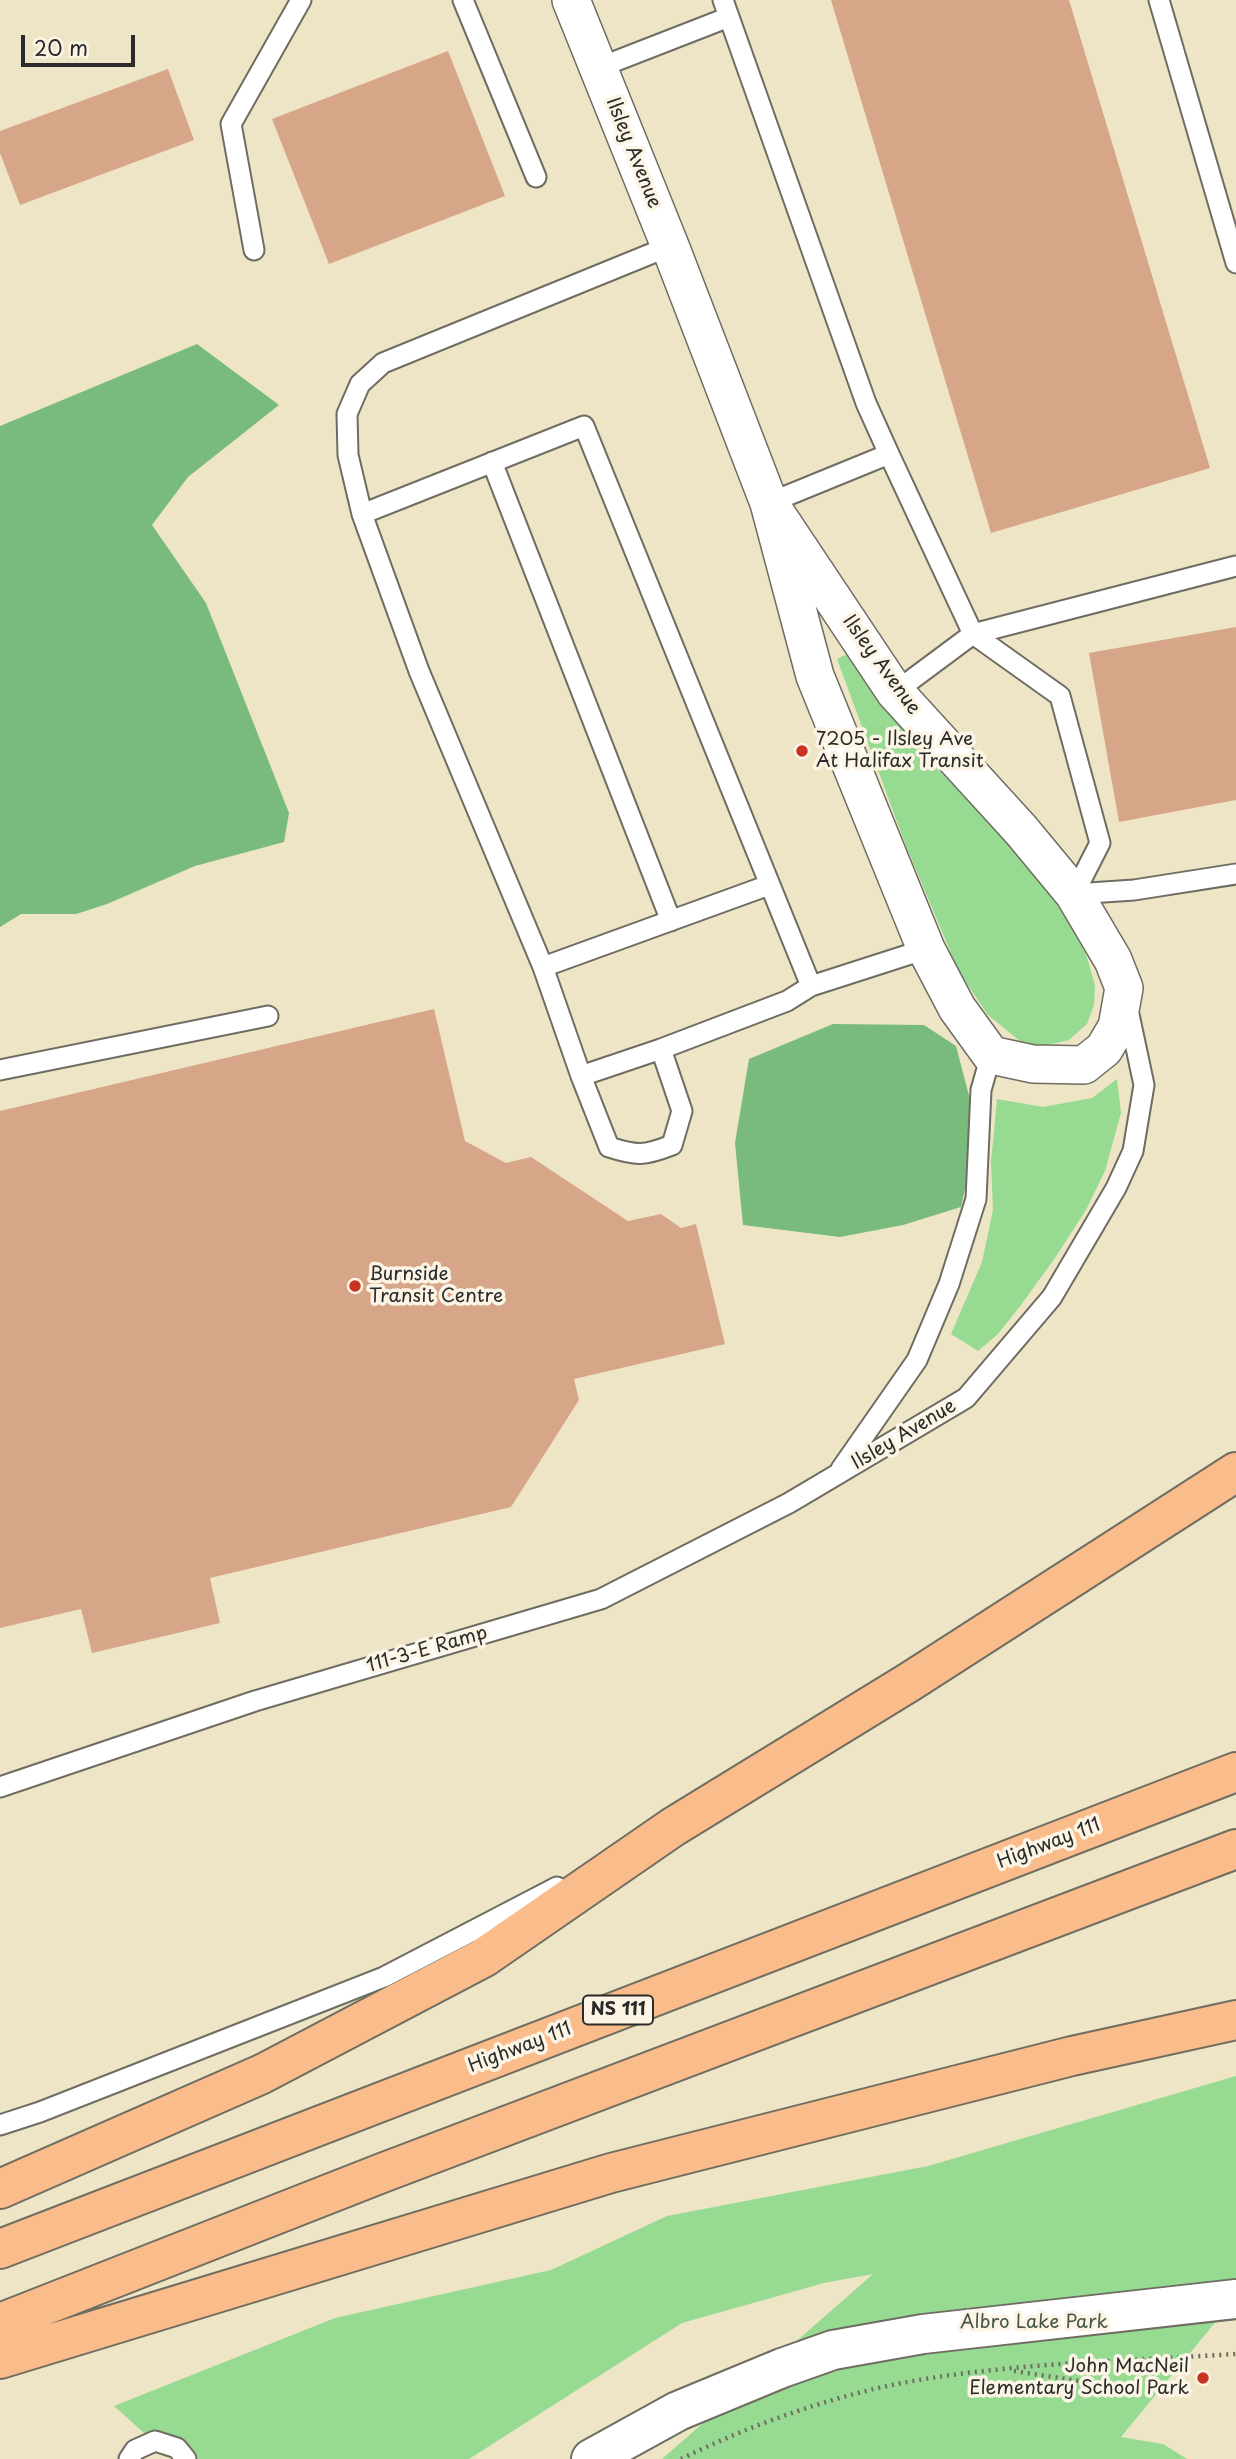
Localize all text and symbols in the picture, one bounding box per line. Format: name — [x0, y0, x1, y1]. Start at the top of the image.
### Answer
scale bar — [24, 21, 138, 65]
text: 20 m — [34, 31, 88, 63]
street label: Ilsley Avenue — [600, 94, 666, 212]
street label: Ilsley Avenue — [837, 611, 925, 719]
place label: 7205 - Ilsley Ave At Halifax Transit — [816, 729, 984, 773]
marker: 7205 - Ilsley Ave At Halifax Transit — [794, 743, 810, 759]
place label: Burnside Transit Centre — [369, 1264, 503, 1308]
marker: Burnside Transit Centre — [347, 1278, 363, 1294]
street label: Ilsley Avenue — [848, 1395, 960, 1475]
street label: 111-3-E Ramp — [364, 1622, 490, 1678]
street label: Highway 111 — [994, 1814, 1104, 1874]
road number: NS 111 — [583, 1996, 653, 2024]
street label: Highway 111 — [465, 2018, 575, 2078]
park label: Albro Lake Park — [960, 2312, 1108, 2334]
place label: John MacNeil Elementary School Park — [969, 2356, 1189, 2400]
marker: John MacNeil Elementary School Park — [1195, 2370, 1211, 2386]

